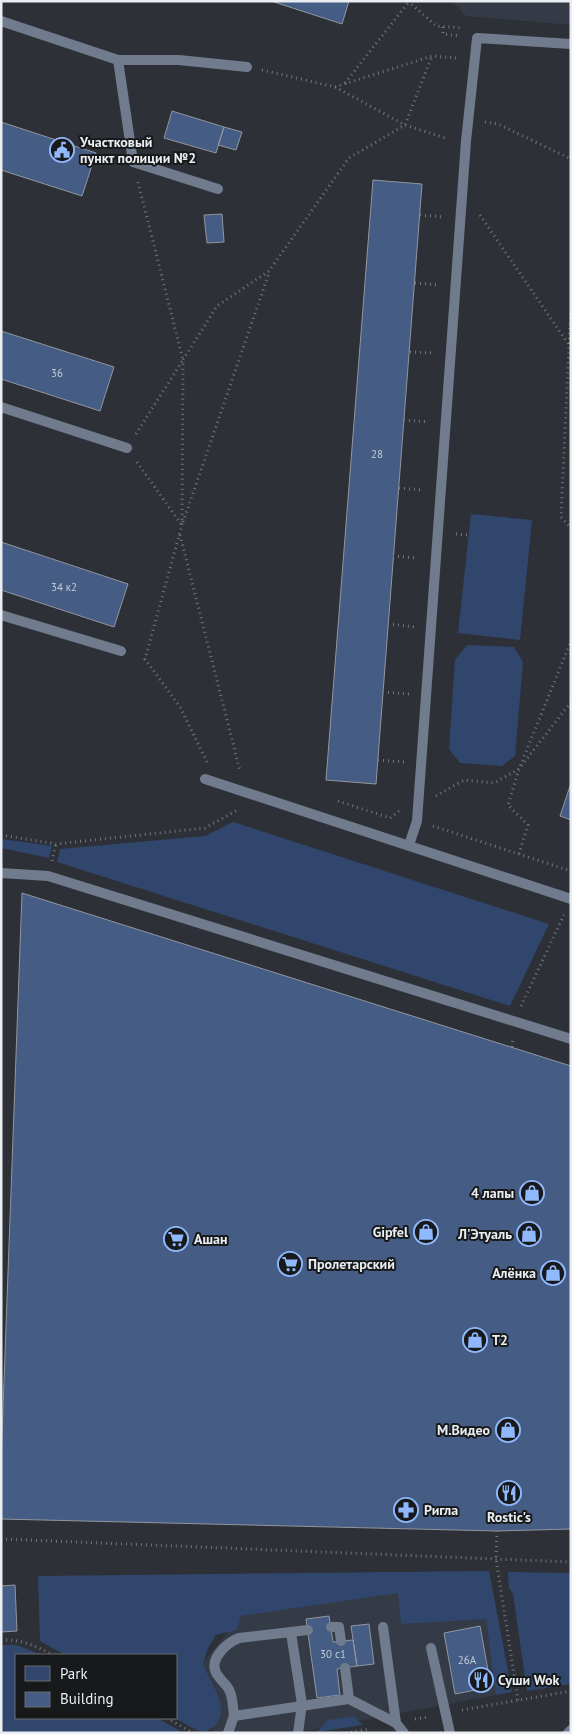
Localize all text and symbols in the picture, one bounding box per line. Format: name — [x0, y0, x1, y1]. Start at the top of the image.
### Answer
place label: Участковый пункт полиции №2 — [79, 133, 196, 167]
public building icon: Участковый пункт полиции №2 — [49, 137, 75, 163]
house number: 36 — [51, 366, 63, 380]
house number: 28 — [371, 447, 383, 461]
house number: 34 к2 — [51, 580, 77, 594]
shop icon: 4 лапы — [519, 1180, 545, 1206]
place label: 4 лапы — [471, 1184, 514, 1202]
shop icon: Gipfel — [413, 1219, 439, 1245]
shop icon: Л'Этуаль — [516, 1221, 542, 1247]
place label: Gipfel — [373, 1223, 409, 1241]
place label: Л'Этуаль — [457, 1225, 512, 1243]
supermarket icon: Ашан — [163, 1226, 189, 1252]
place label: Ашан — [194, 1230, 228, 1248]
supermarket icon: Пролетарский — [277, 1251, 303, 1277]
place label: Пролетарский — [308, 1255, 395, 1273]
shop icon: Алёнка — [540, 1260, 566, 1286]
place label: Алёнка — [492, 1264, 536, 1282]
shop icon: T2 — [462, 1327, 488, 1353]
place label: T2 — [492, 1331, 508, 1349]
shop icon: М.Видео — [495, 1417, 521, 1443]
place label: М.Видео — [437, 1421, 490, 1439]
restaurant icon: Rostic's — [496, 1480, 522, 1506]
pharmacy icon: Ригла — [393, 1497, 419, 1523]
place label: Ригла — [424, 1501, 458, 1519]
place label: Rostic's — [487, 1508, 531, 1526]
house number: 30 с1 — [320, 1647, 346, 1661]
house number: 26А — [458, 1653, 477, 1667]
legend — [15, 1654, 178, 1719]
text: Park — [60, 1664, 88, 1683]
restaurant icon: Суши Wok — [468, 1667, 494, 1693]
place label: Суши Wok — [498, 1671, 560, 1689]
text: Building — [60, 1689, 114, 1708]

